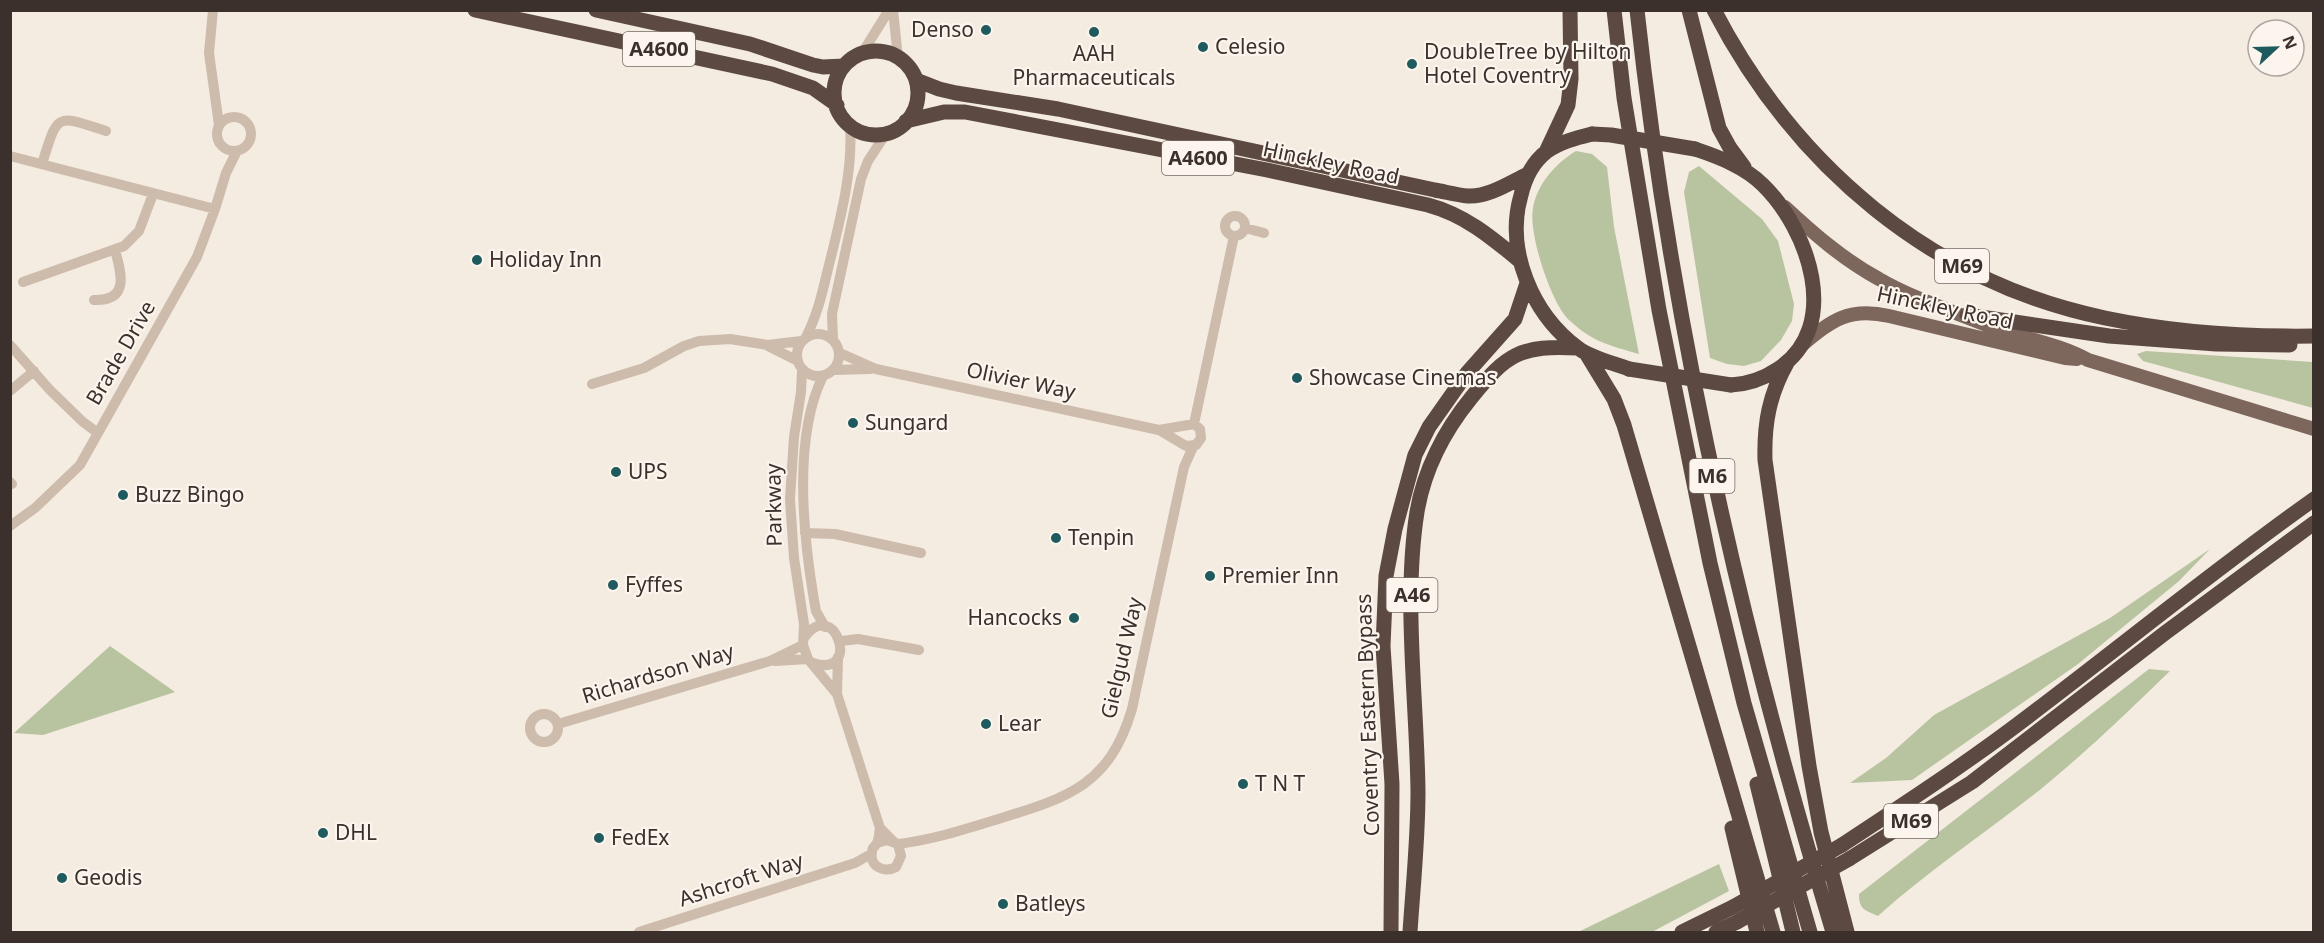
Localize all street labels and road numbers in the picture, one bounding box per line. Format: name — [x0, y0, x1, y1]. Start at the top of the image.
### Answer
road number: A4600 — [623, 32, 695, 66]
street label: Hinckley Road — [1260, 134, 1402, 190]
road number: A4600 — [1162, 141, 1234, 175]
road number: M69 — [1935, 249, 1989, 283]
street label: Hinckley Road — [1874, 279, 2016, 335]
street label: Brade Drive — [79, 295, 161, 410]
street label: Olivier Way — [964, 355, 1079, 405]
road number: M6 — [1690, 459, 1734, 493]
street label: Parkway — [758, 463, 788, 547]
road number: A46 — [1386, 578, 1438, 612]
street label: Coventry Eastern Bypass — [1349, 593, 1385, 837]
street label: Gielgud Way — [1093, 594, 1149, 721]
street label: Richardson Way — [578, 637, 737, 709]
road number: M69 — [1884, 804, 1938, 838]
street label: Ashcroft Way — [675, 846, 807, 912]

